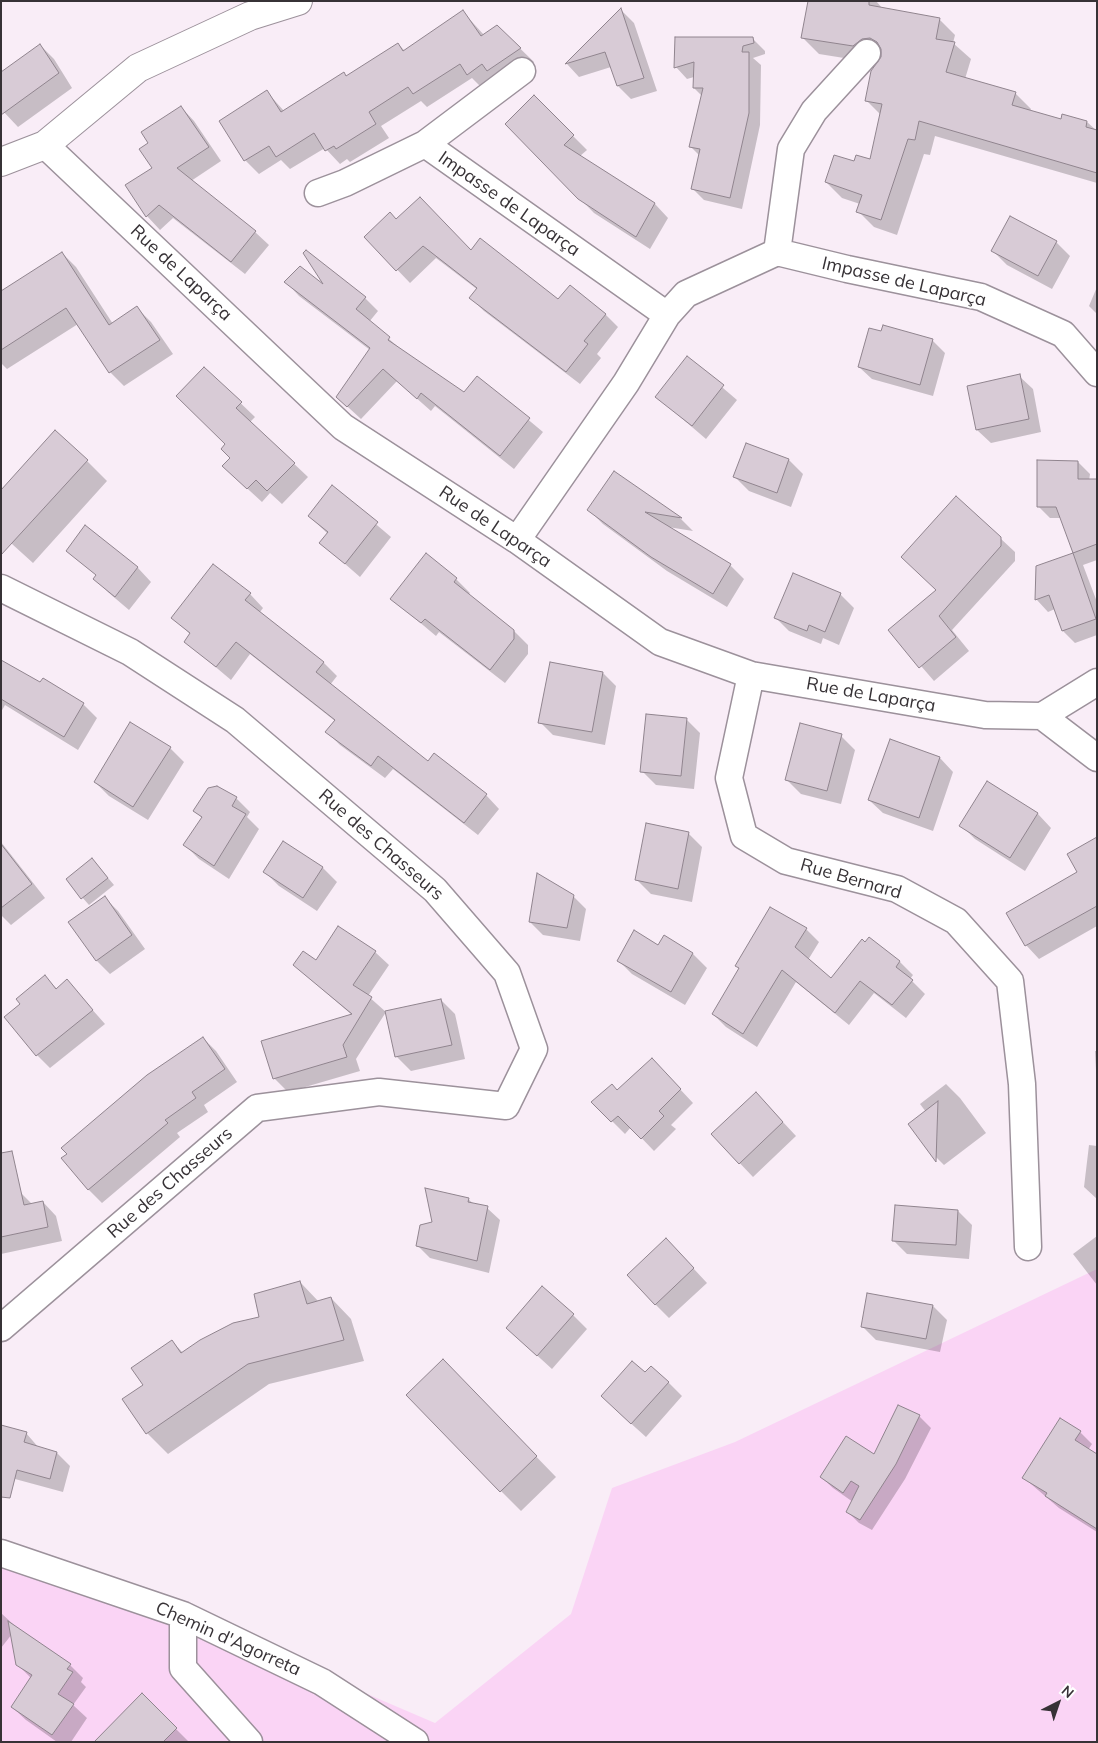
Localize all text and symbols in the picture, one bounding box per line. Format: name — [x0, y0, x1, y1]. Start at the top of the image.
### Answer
street label: Impasse de Laparça — [434, 147, 584, 261]
street label: Rue de Laparça — [126, 220, 236, 326]
street label: Impasse de Laparça — [820, 253, 988, 311]
street label: Rue de Laparça — [435, 481, 555, 573]
street label: Rue de Laparça — [805, 673, 937, 717]
street label: Rue des Chasseurs — [314, 785, 448, 905]
street label: Rue Bernard — [798, 854, 904, 904]
street label: Rue des Chasseurs — [103, 1123, 237, 1243]
street label: Chemin d'Agorreta — [152, 1597, 304, 1681]
north arrow — [1033, 1678, 1083, 1728]
text: N — [1058, 1681, 1078, 1702]

